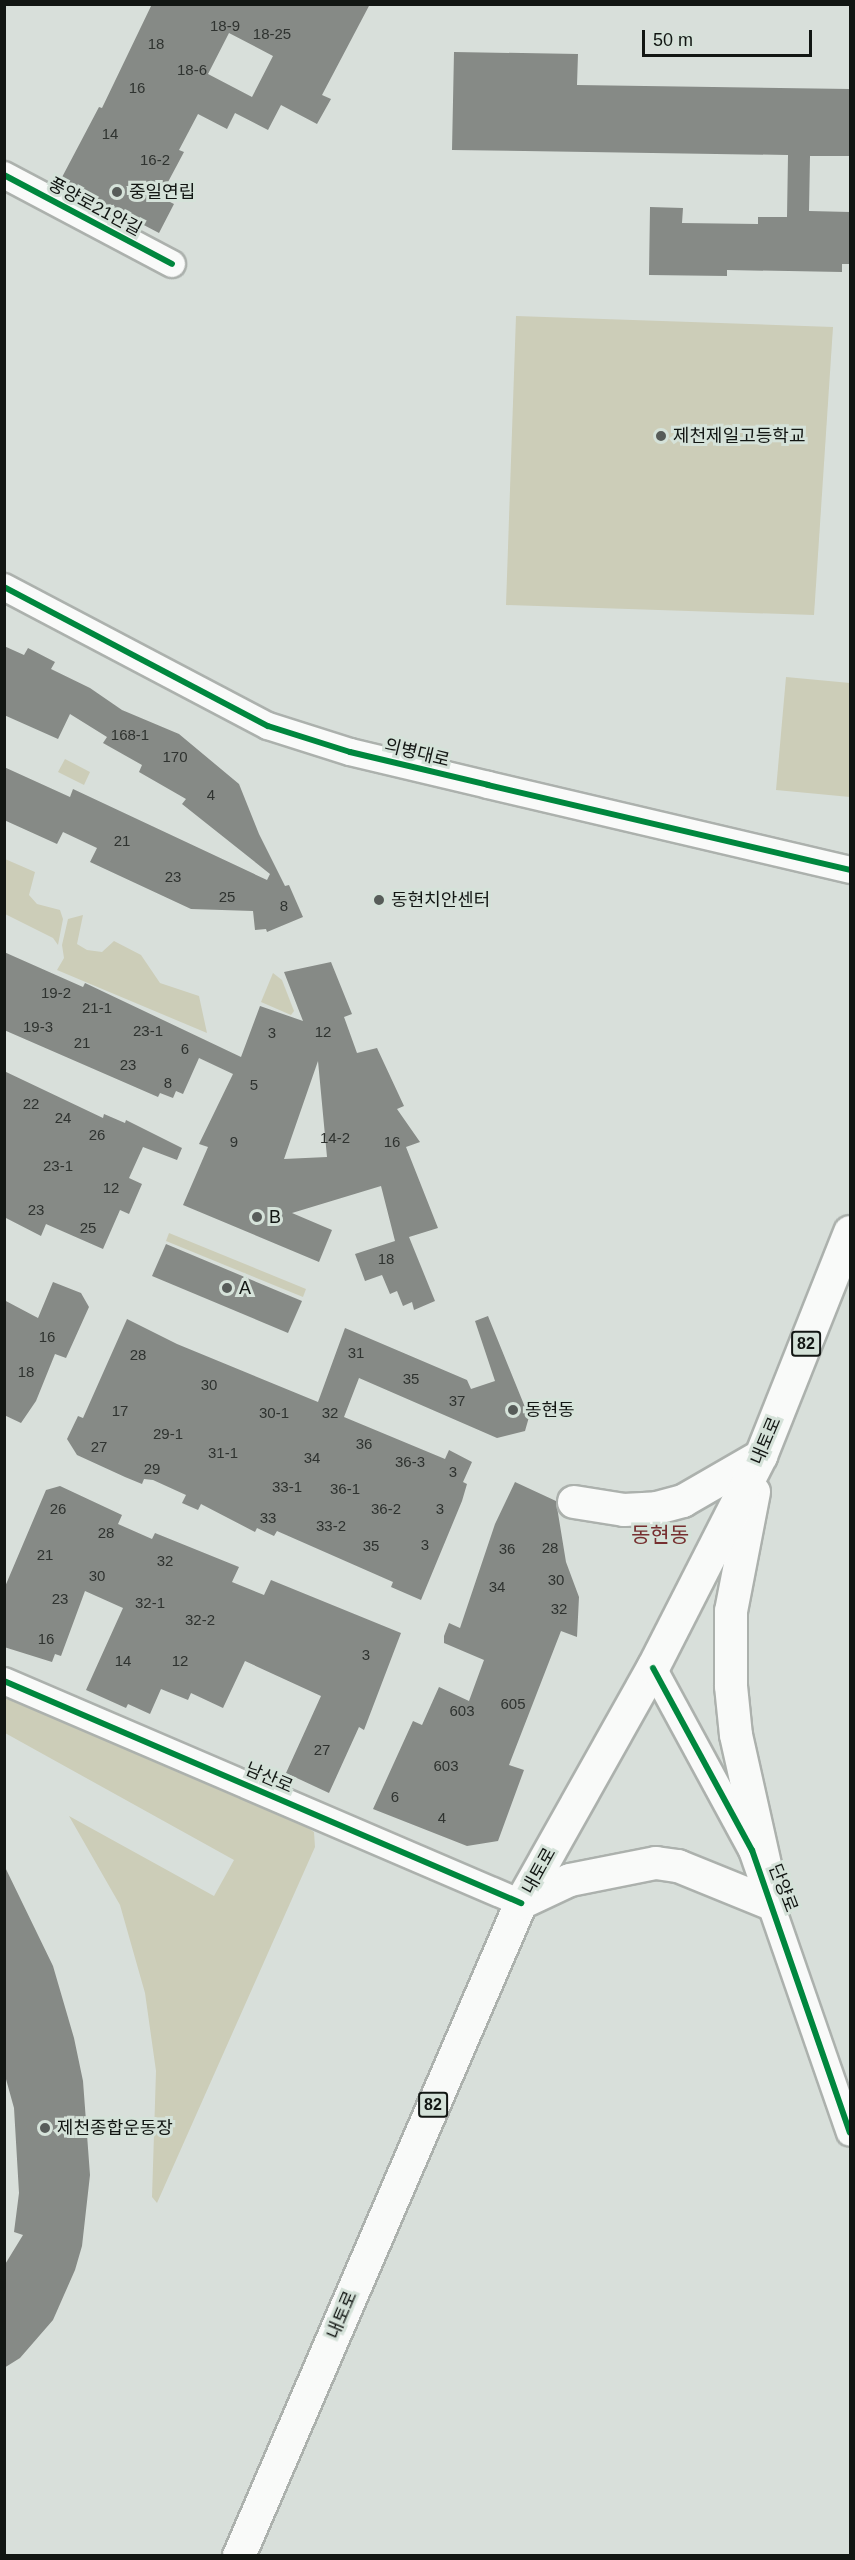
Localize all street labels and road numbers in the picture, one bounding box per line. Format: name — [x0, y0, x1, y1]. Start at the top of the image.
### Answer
street label: 풍양로21안길 — [45, 173, 145, 241]
street label: 의병대로 — [382, 735, 452, 771]
road number: 82 — [791, 1331, 821, 1357]
street label: 내토로 — [746, 1414, 786, 1468]
street label: 남산로 — [242, 1758, 296, 1798]
street label: 내토로 — [518, 1844, 560, 1898]
street label: 단양로 — [764, 1861, 802, 1915]
road number: 82 — [418, 2092, 448, 2118]
street label: 내토로 — [322, 2288, 362, 2342]

